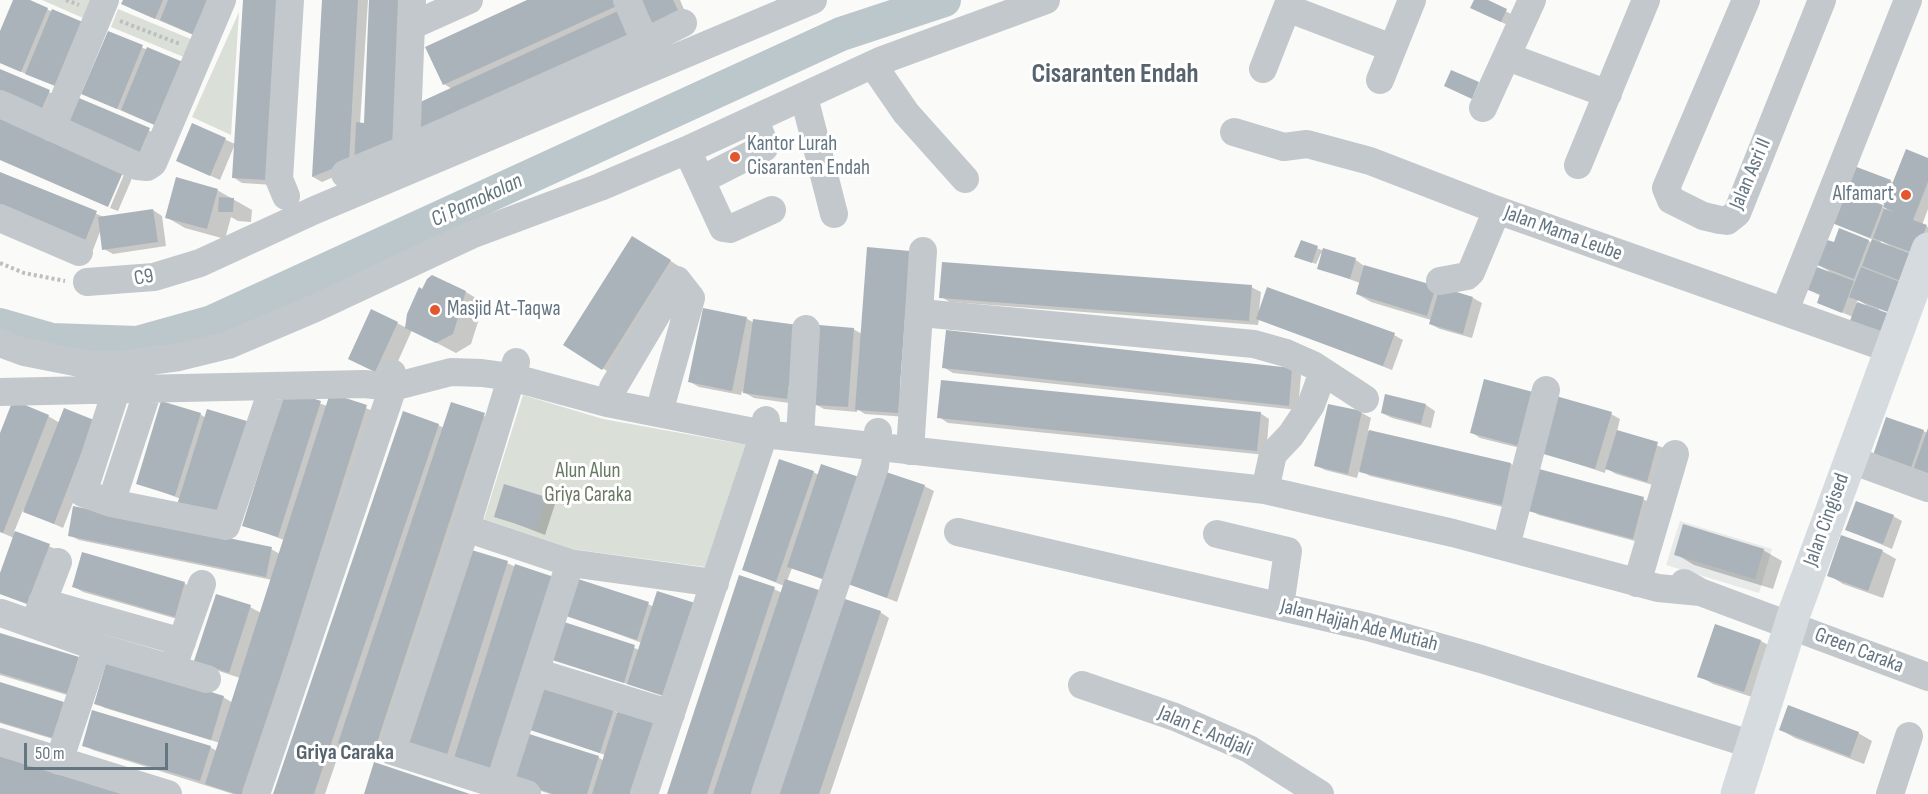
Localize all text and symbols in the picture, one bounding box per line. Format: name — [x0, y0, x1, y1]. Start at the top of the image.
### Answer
district label: Cisaranten Endah — [1031, 59, 1199, 91]
place label: Kantor Lurah Cisaranten Endah — [747, 132, 870, 182]
street label: Jalan Asri II — [1725, 135, 1777, 213]
marker: Kantor Lurah Cisaranten Endah — [728, 150, 742, 164]
water label: Ci Pamokolan — [427, 168, 527, 234]
place label: Alfamart — [1833, 182, 1894, 208]
marker: Alfamart — [1899, 188, 1913, 202]
street label: Jalan Mama Leube — [1500, 201, 1626, 267]
street label: C9 — [132, 264, 156, 292]
place label: Masjid At-Taqwa — [447, 297, 561, 323]
marker: Masjid At-Taqwa — [428, 303, 442, 317]
park label: Alun Alun Griya Caraka — [544, 459, 632, 509]
street label: Jalan Cingised — [1799, 470, 1855, 570]
street label: Jalan Hajjah Ade Mutiah — [1278, 594, 1440, 658]
street label: Green Caraka — [1811, 623, 1907, 679]
street label: Jalan E. Andjali — [1154, 701, 1256, 763]
scale bar — [27, 731, 171, 769]
district label: Griya Caraka — [296, 740, 394, 766]
text: 50 m — [35, 743, 65, 764]

